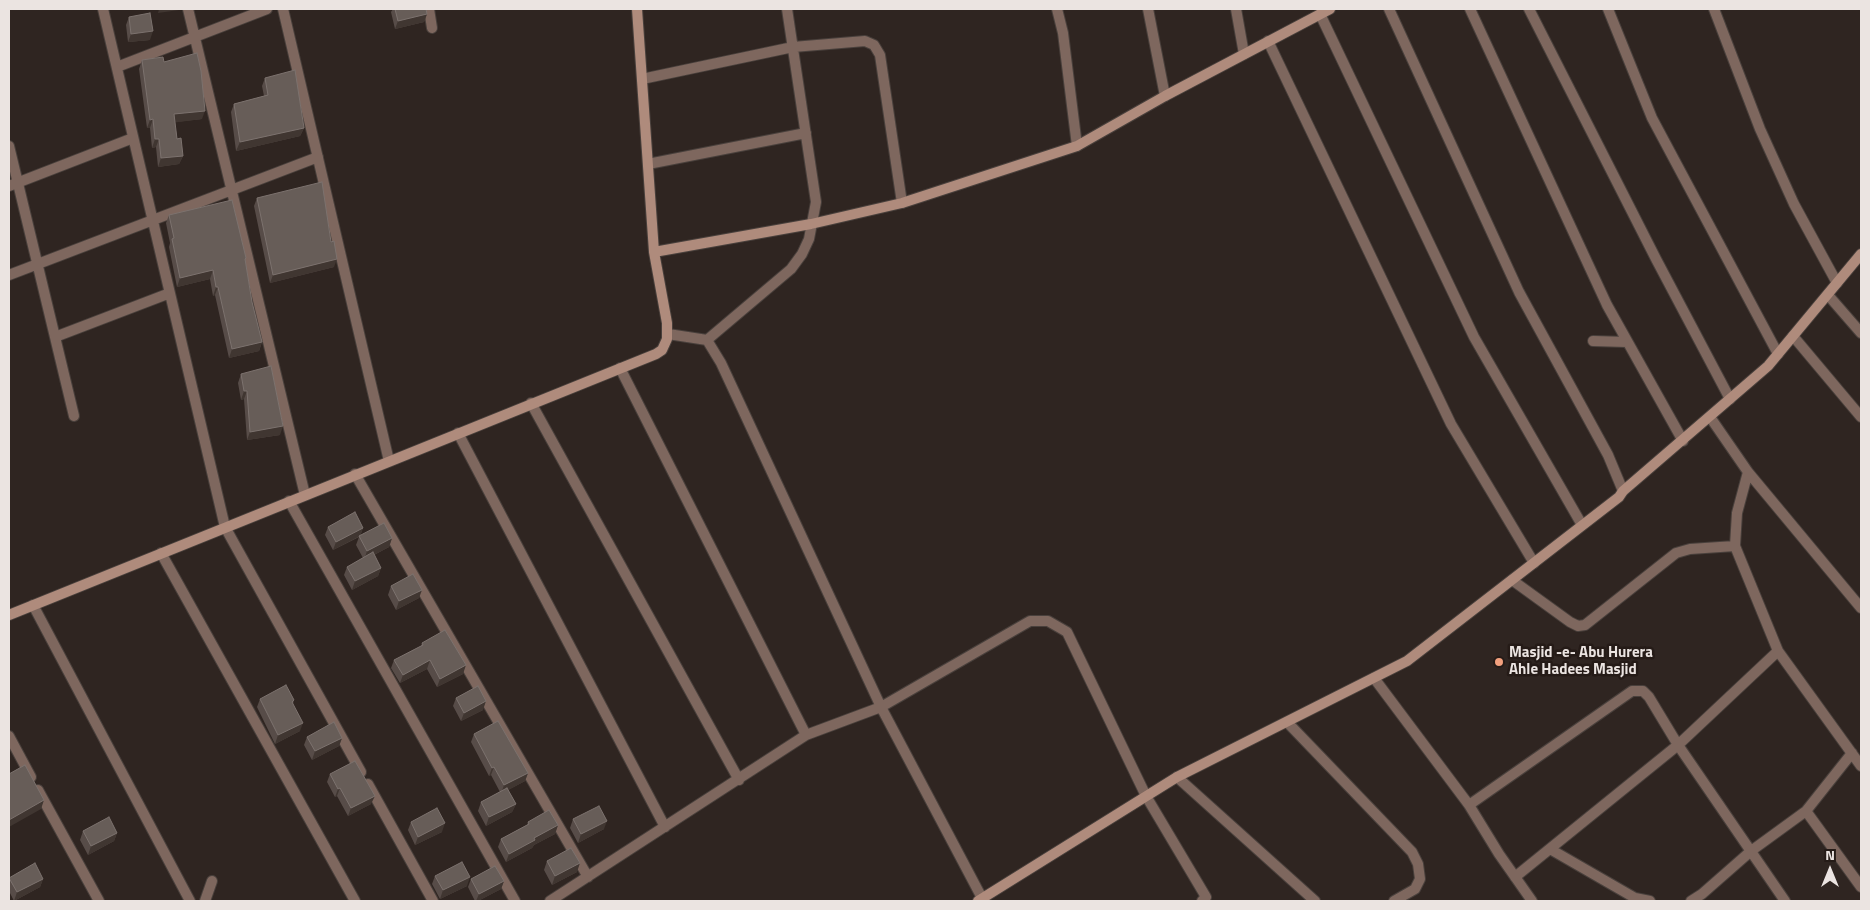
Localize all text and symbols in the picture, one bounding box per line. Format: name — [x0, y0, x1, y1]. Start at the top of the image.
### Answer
place label: Masjid -e- Abu Hurera Ahle Hadees Masjid — [1509, 644, 1653, 679]
marker: Masjid -e- Abu Hurera Ahle Hadees Masjid — [1493, 656, 1505, 668]
text: N — [1825, 844, 1835, 865]
north arrow — [1805, 845, 1855, 895]

